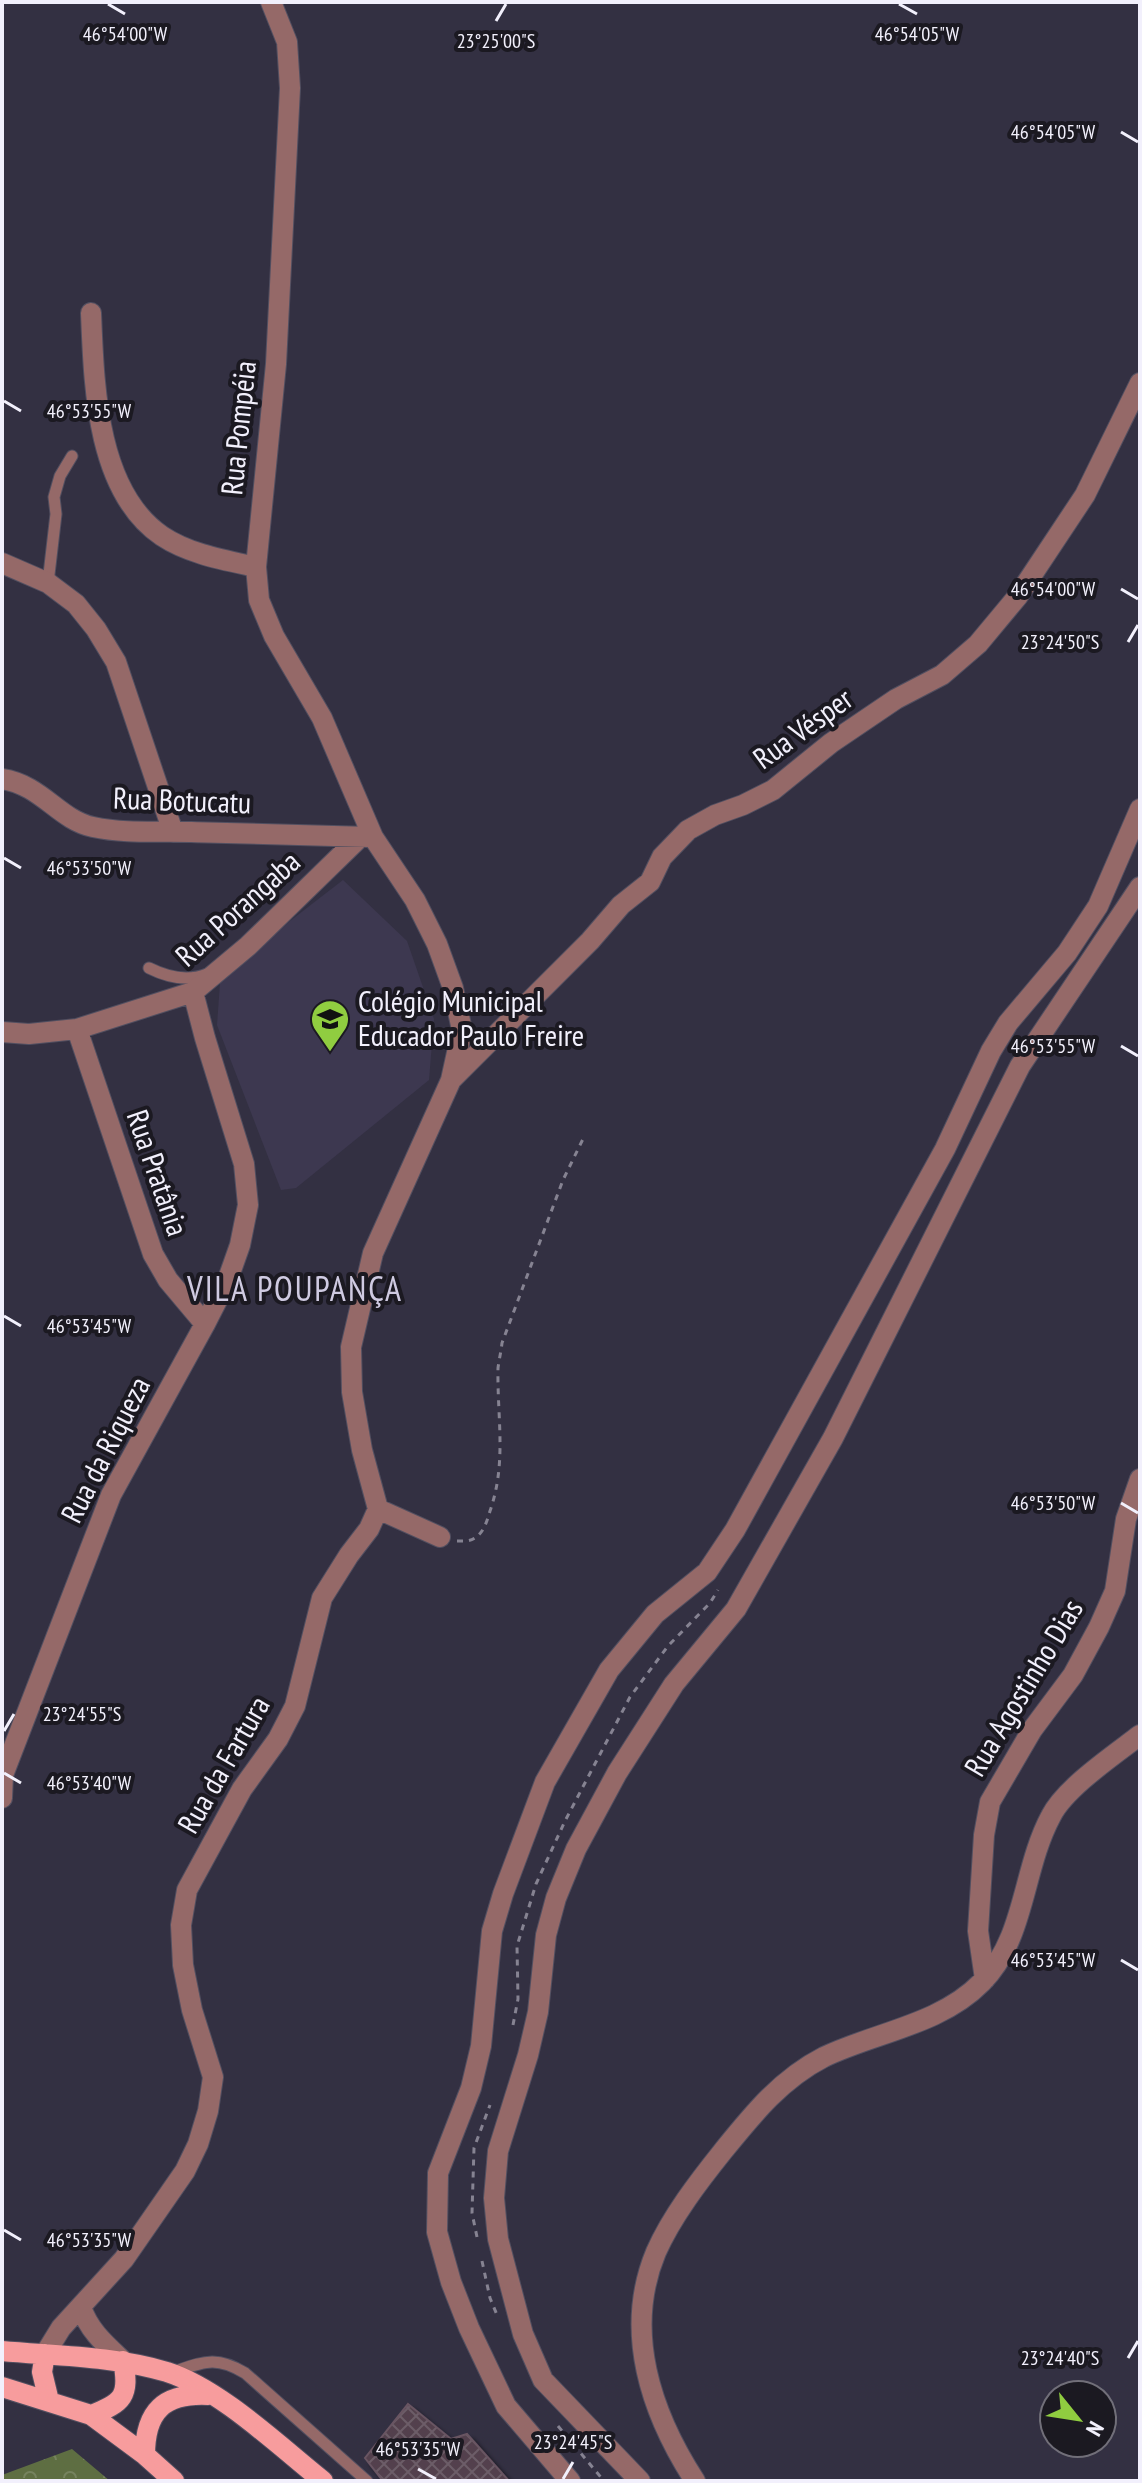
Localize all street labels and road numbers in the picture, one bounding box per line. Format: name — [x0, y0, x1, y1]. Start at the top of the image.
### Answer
street label: Rua Pompéia — [211, 359, 264, 497]
street label: Rua Vésper — [745, 678, 860, 777]
street label: Rua Botucatu — [112, 778, 252, 821]
street label: Rua Porangaba — [166, 842, 308, 974]
street label: Rua Pratânia — [119, 1104, 198, 1241]
street label: Rua da Riqueza — [51, 1370, 158, 1529]
street label: Rua Agostinho Dias — [955, 1592, 1091, 1783]
street label: Rua da Fartura — [168, 1689, 278, 1840]

